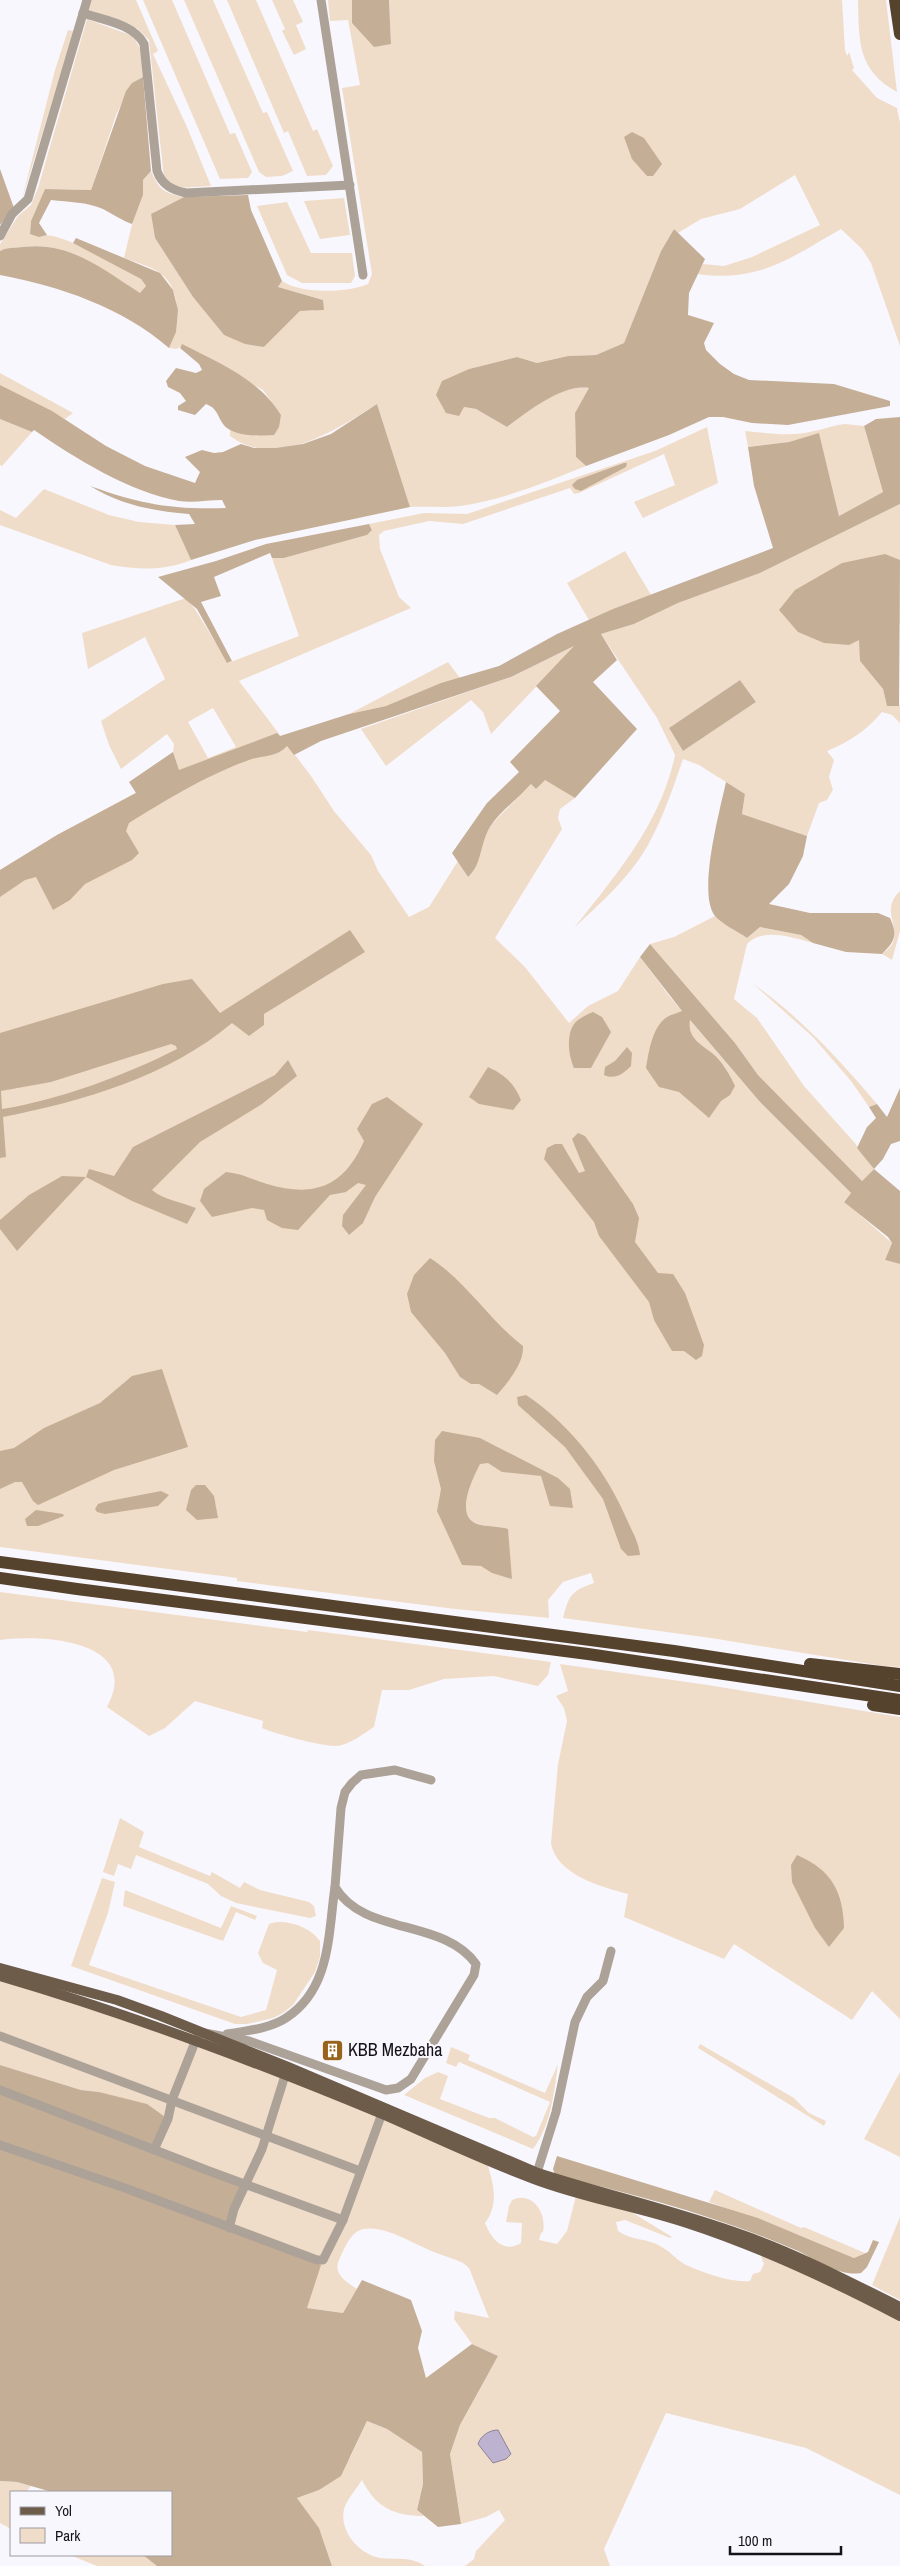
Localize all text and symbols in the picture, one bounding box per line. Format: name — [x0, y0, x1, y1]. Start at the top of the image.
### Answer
place label: KBB Mezbaha — [348, 2037, 442, 2062]
building icon: KBB Mezbaha — [320, 2038, 344, 2062]
legend — [10, 2491, 172, 2556]
text: Yol — [55, 2500, 72, 2521]
scale bar — [730, 2524, 841, 2556]
text: Park — [55, 2525, 81, 2546]
text: 100 m — [738, 2530, 772, 2551]

